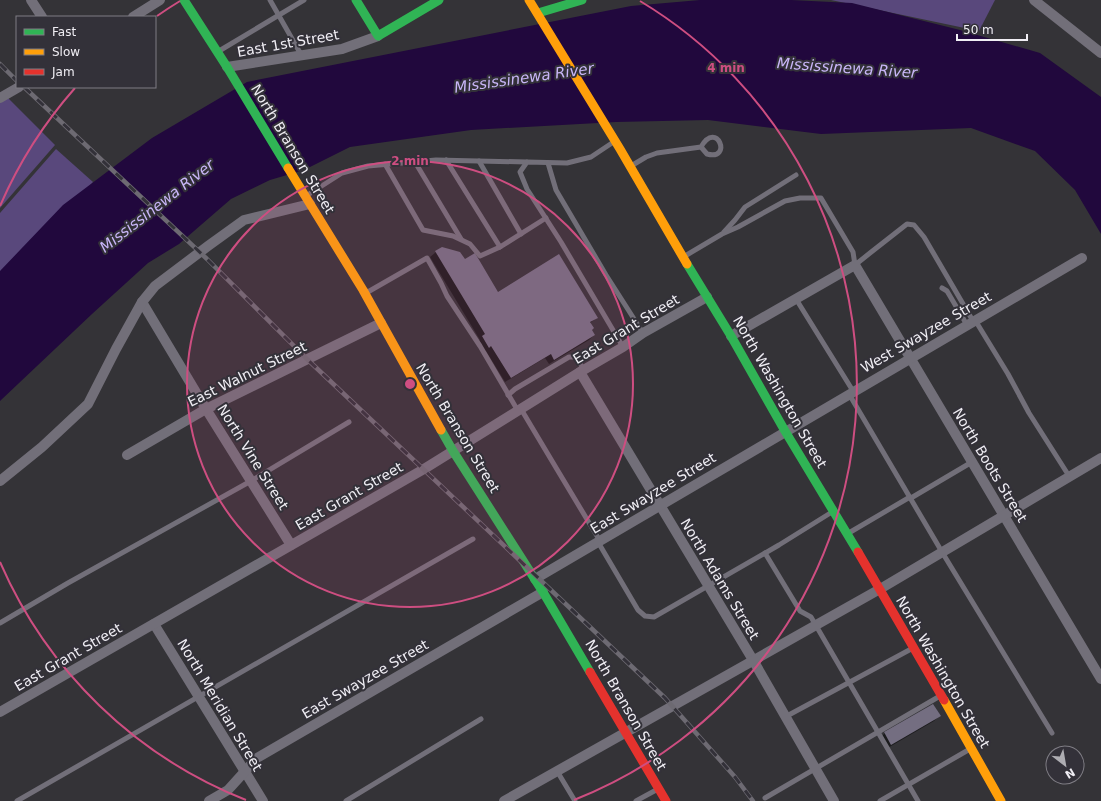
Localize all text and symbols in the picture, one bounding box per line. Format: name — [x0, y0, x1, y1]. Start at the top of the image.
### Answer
legend — [16, 16, 156, 88]
scale bar — [957, 16, 1027, 42]
text: 50 m — [963, 23, 994, 37]
text: Fast — [52, 25, 76, 39]
street label: East 1st Street — [236, 26, 341, 60]
text: Slow — [52, 45, 80, 59]
water label: Mississinewa River — [776, 54, 919, 82]
water label: Mississinewa River — [453, 59, 596, 97]
text: 4 min — [707, 61, 745, 75]
text: Jam — [51, 65, 75, 79]
street label: North Branson Street — [248, 81, 338, 217]
text: 2 min — [391, 154, 429, 168]
water label: Mississinewa River — [96, 155, 219, 256]
street label: West Swayzee Street — [858, 288, 994, 376]
street label: East Grant Street — [570, 291, 682, 367]
street label: North Washington Street — [730, 313, 830, 471]
street label: East Walnut Street — [185, 338, 310, 410]
street label: North Branson Street — [413, 360, 503, 496]
centre of rings — [403, 377, 417, 391]
street label: North Vine Street — [214, 401, 292, 513]
street label: North Boots Street — [950, 405, 1031, 525]
street label: East Swayzee Street — [587, 449, 719, 537]
street label: East Grant Street — [293, 459, 406, 533]
street label: North Adams Street — [678, 516, 763, 643]
street label: North Washington Street — [893, 593, 993, 751]
street label: East Grant Street — [12, 620, 125, 694]
street label: North Meridian Street — [174, 636, 266, 774]
street label: East Swayzee Street — [299, 636, 432, 722]
street label: North Branson Street — [582, 637, 670, 774]
north arrow — [1045, 745, 1085, 785]
text: N — [1063, 765, 1077, 781]

